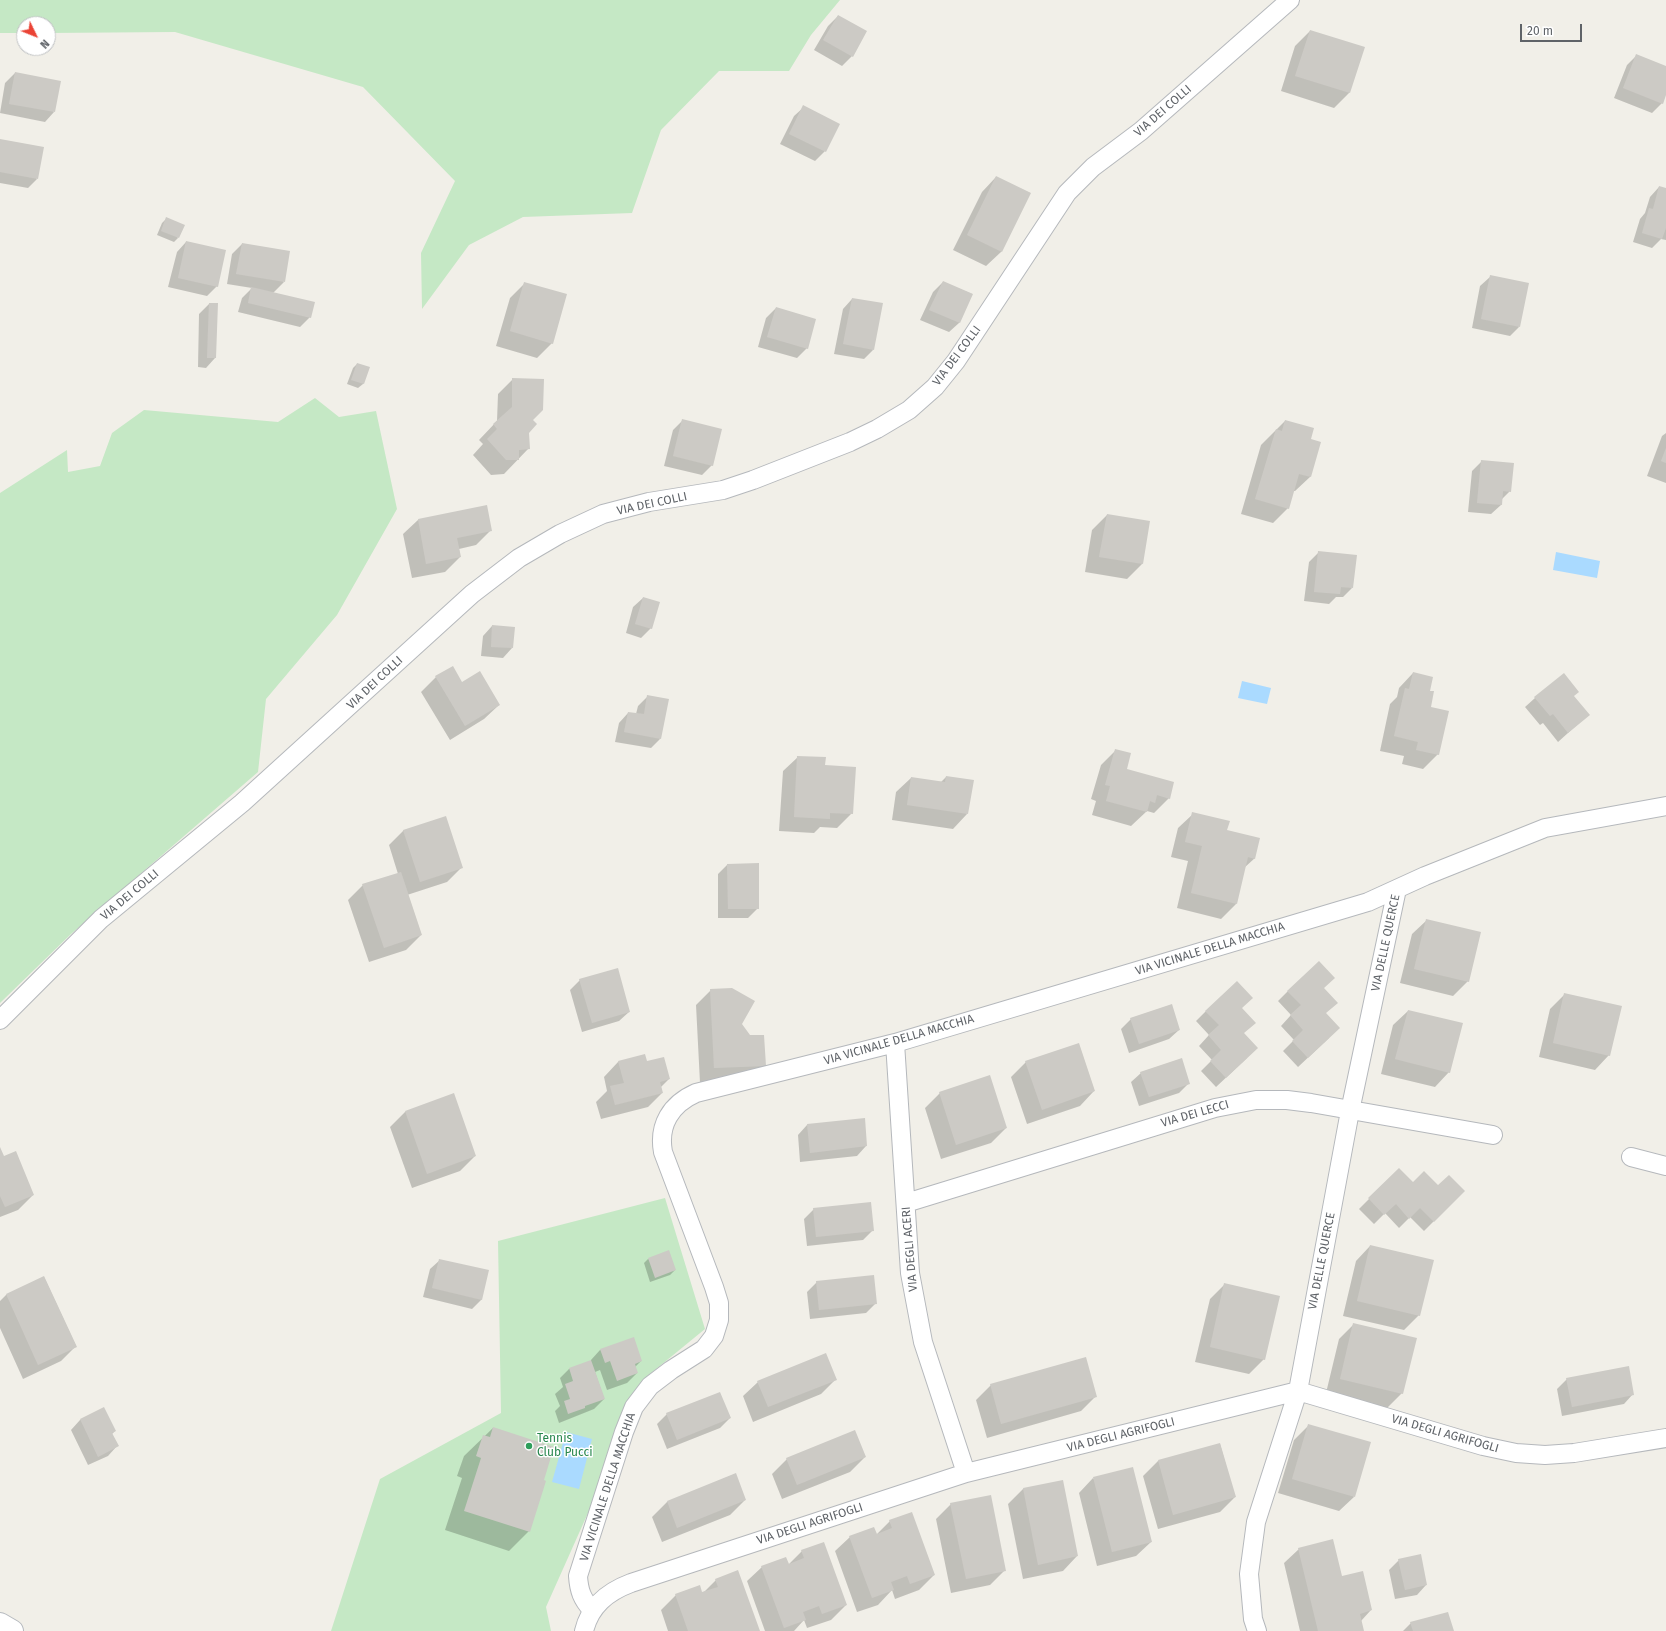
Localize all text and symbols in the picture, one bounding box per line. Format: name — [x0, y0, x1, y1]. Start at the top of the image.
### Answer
north arrow — [16, 16, 56, 56]
scale bar — [1522, 16, 1584, 42]
text: 20 m — [1527, 24, 1553, 38]
text: N — [37, 37, 52, 51]
street label: VIA DEI COLLI — [1131, 82, 1195, 140]
street label: VIA DEI COLLI — [930, 323, 984, 389]
street label: VIA DEI COLLI — [616, 490, 688, 518]
street label: VIA DEI COLLI — [344, 653, 406, 713]
street label: VIA DEI COLLI — [98, 867, 162, 923]
street label: VIA DELLE QUERCE — [1369, 893, 1403, 993]
street label: VIA VICINALE DELLA MACCHIA — [1134, 919, 1286, 979]
street label: VIA VICINALE DELLA MACCHIA — [822, 1012, 976, 1068]
street label: VIA DEI LECCI — [1159, 1097, 1231, 1131]
street label: VIA DEGLI ACERI — [899, 1206, 921, 1292]
street label: VIA DELLE QUERCE — [1305, 1211, 1339, 1311]
street label: VIA VICINALE DELLA MACCHIA — [577, 1411, 639, 1563]
street label: VIA DEGLI AGRIFOGLI — [1390, 1412, 1500, 1456]
street label: VIA DEGLI AGRIFOGLI — [1066, 1415, 1176, 1455]
place label: Tennis Club Pucci — [537, 1432, 593, 1460]
marker: Tennis Club Pucci — [524, 1441, 534, 1451]
street label: VIA DEGLI AGRIFOGLI — [755, 1500, 865, 1548]

